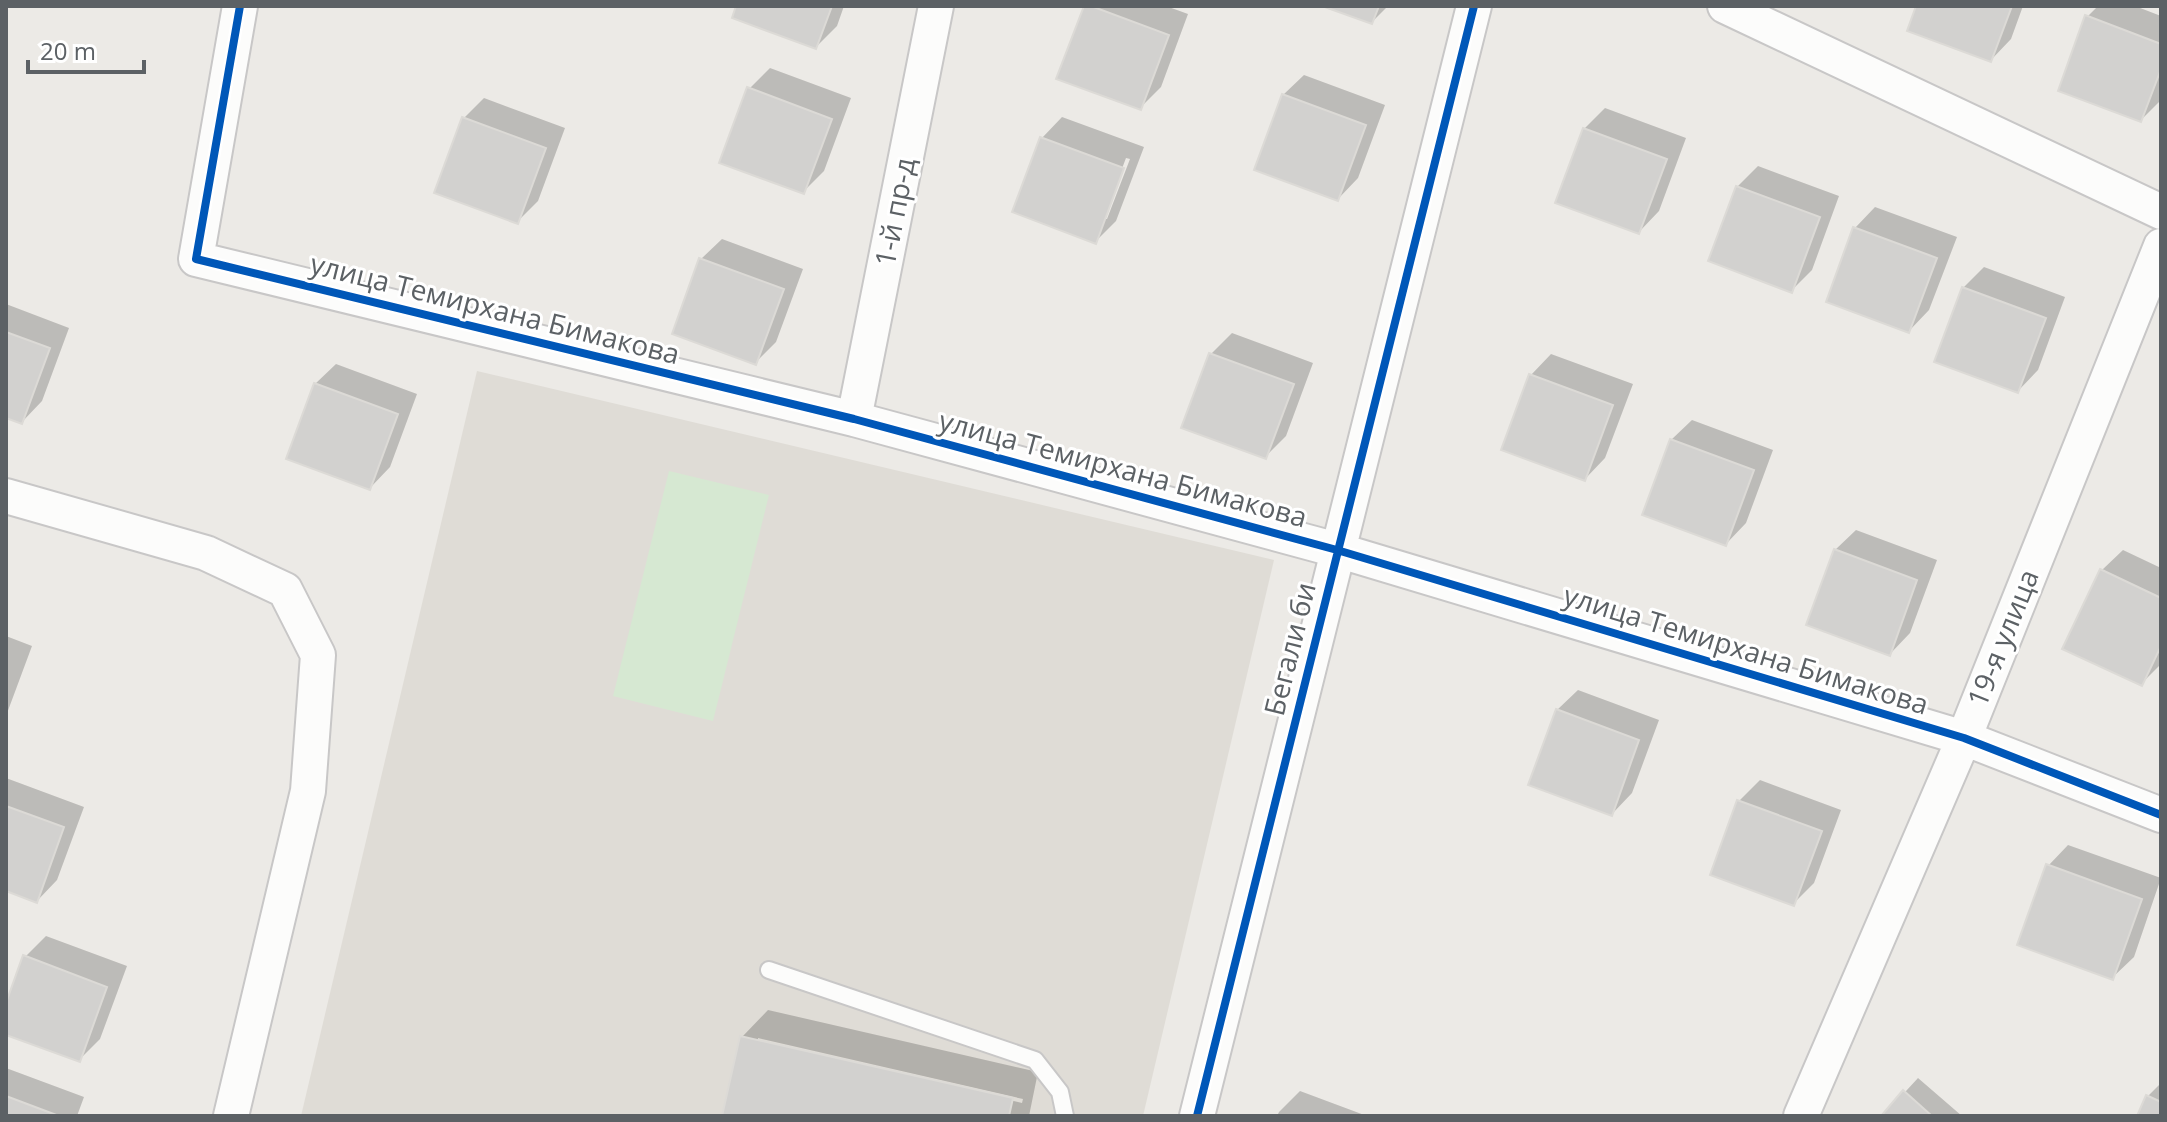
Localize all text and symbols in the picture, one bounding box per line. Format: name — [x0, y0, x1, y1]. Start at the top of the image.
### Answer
scale bar — [28, 24, 144, 74]
text: 20 m — [40, 34, 96, 67]
street label: 1-й пр-д — [865, 154, 923, 269]
street label: улица Темирхана Бимакова — [307, 244, 684, 372]
street label: улица Темирхана Бимакова — [935, 401, 1311, 536]
street label: 19-я улица — [1957, 563, 2047, 712]
street label: улица Темирхана Бимакова — [1559, 575, 1933, 723]
street label: Бегали би — [1254, 578, 1324, 719]

